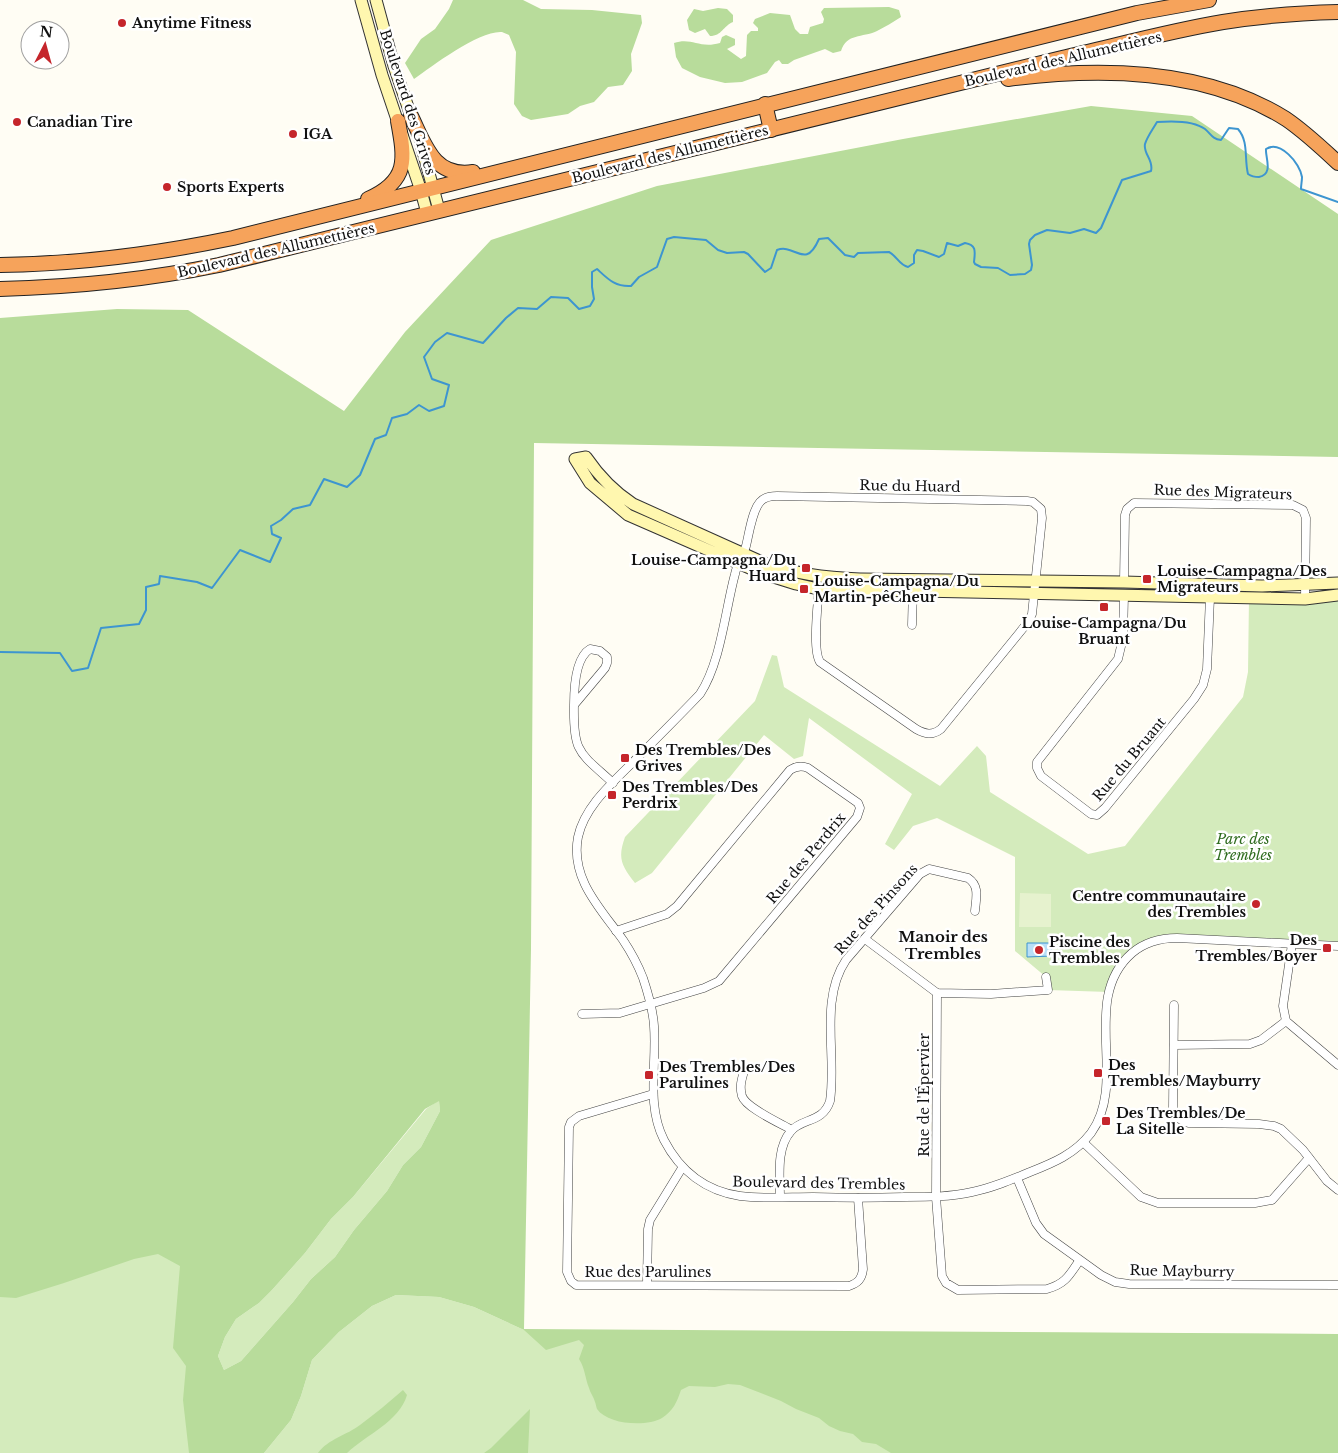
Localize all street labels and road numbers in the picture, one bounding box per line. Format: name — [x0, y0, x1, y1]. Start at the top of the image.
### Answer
street label: Boulevard des Grives — [376, 27, 440, 177]
street label: Boulevard des Allumettières — [963, 28, 1163, 90]
street label: Boulevard des Allumettières — [570, 121, 770, 187]
street label: Boulevard des Allumettières — [176, 219, 376, 281]
street label: Rue du Huard — [859, 476, 961, 496]
street label: Rue des Migrateurs — [1153, 481, 1293, 503]
street label: Rue du Bruant — [1088, 713, 1170, 805]
street label: Rue des Perdrix — [763, 808, 850, 907]
street label: Rue des Pinsons — [831, 860, 921, 958]
street label: Rue de l'Épervier — [915, 1033, 933, 1157]
street label: Boulevard des Trembles — [732, 1172, 906, 1194]
street label: Rue Mayburry — [1129, 1261, 1235, 1281]
street label: Rue des Parulines — [585, 1263, 711, 1281]

